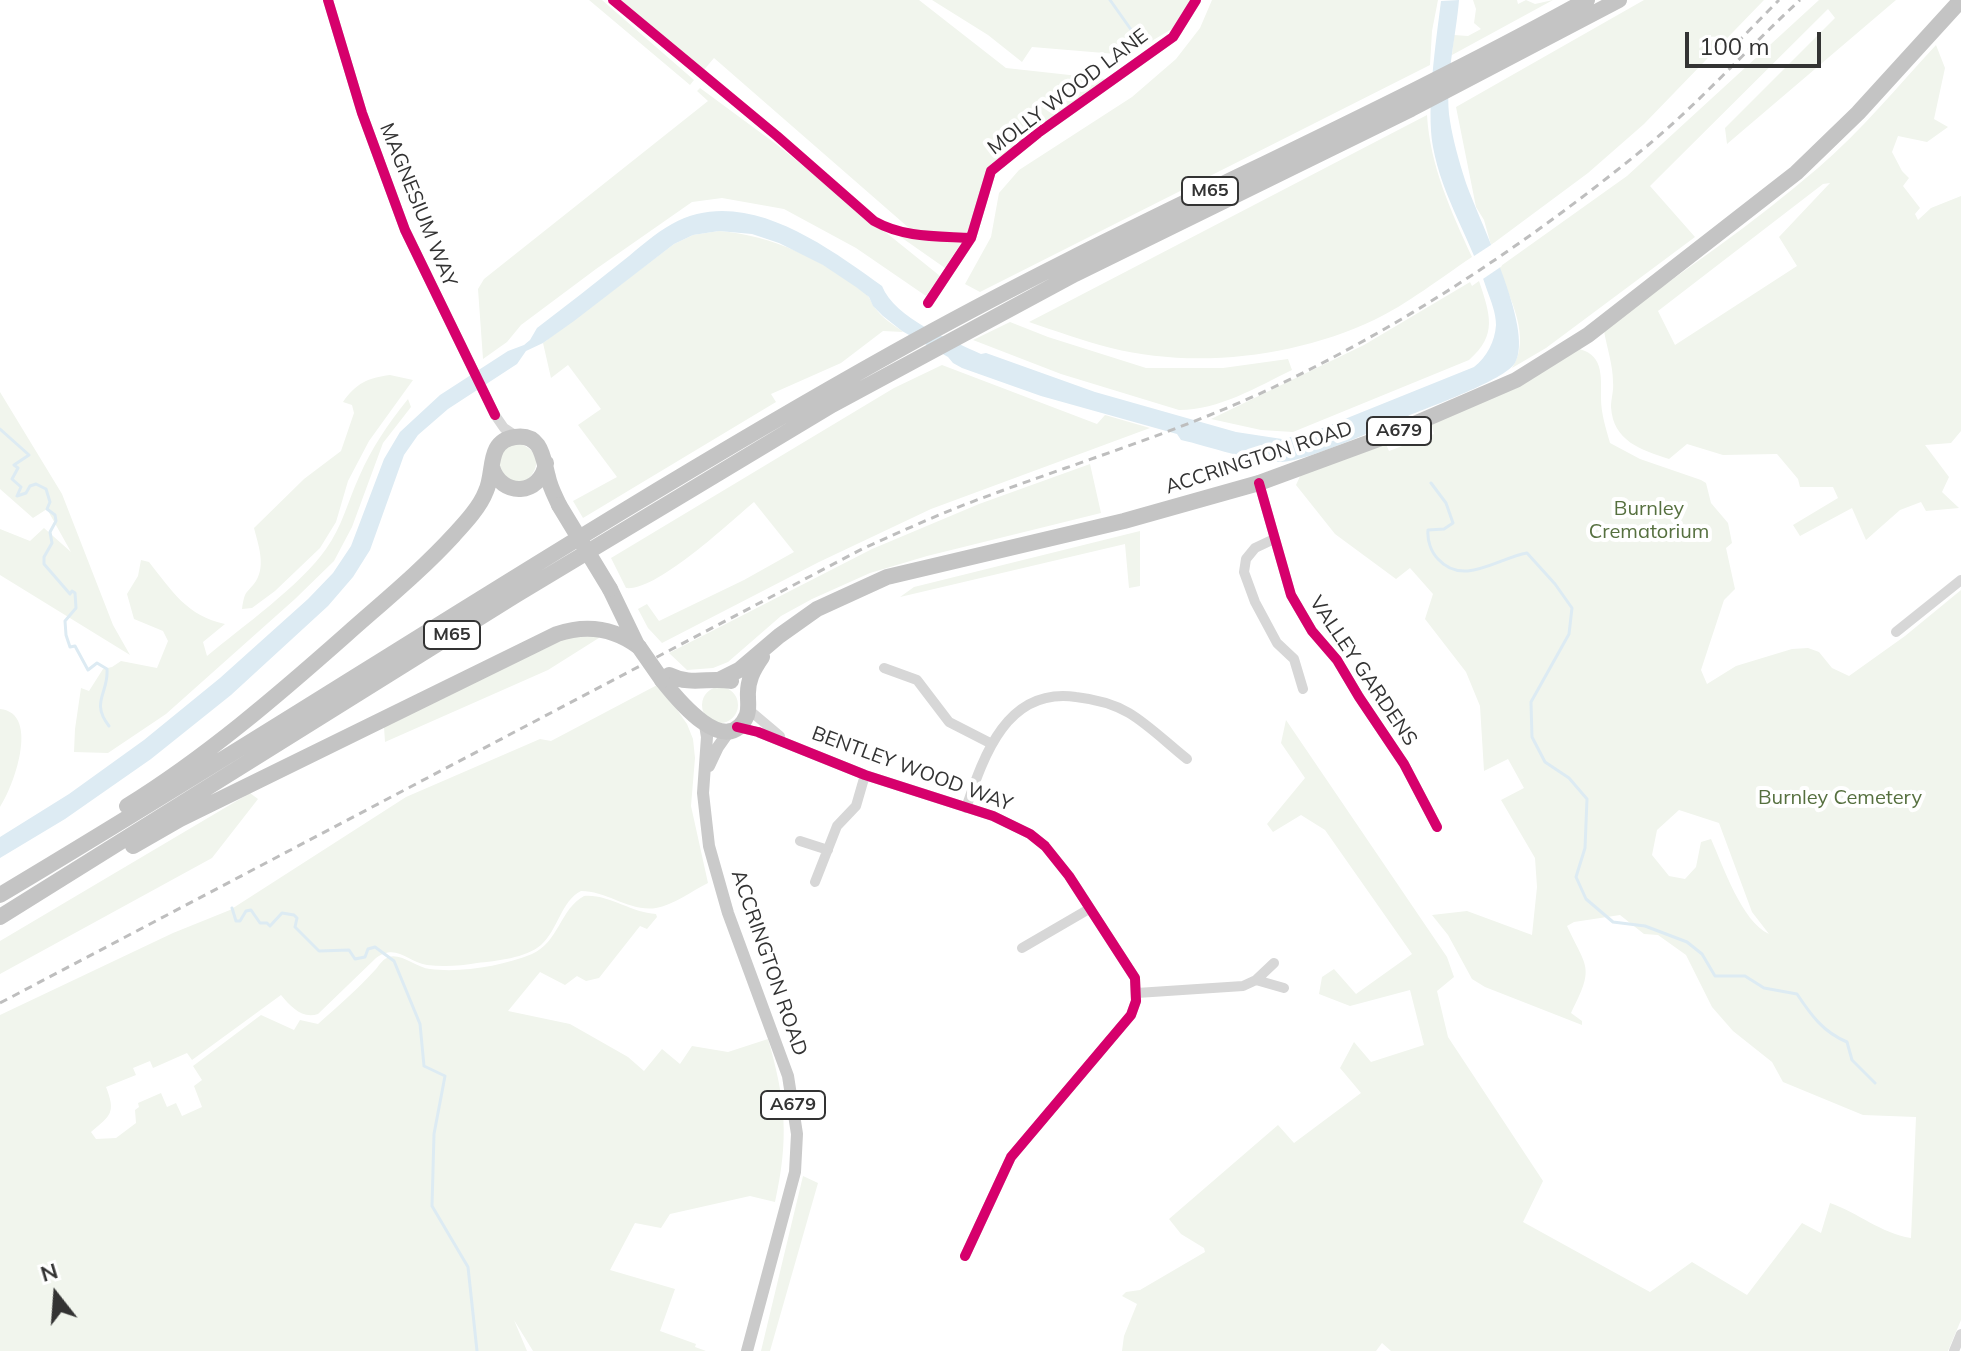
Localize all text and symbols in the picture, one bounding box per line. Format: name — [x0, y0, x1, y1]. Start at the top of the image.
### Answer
scale bar — [1689, 16, 1825, 66]
street label: MOLLY WOOD LANE — [983, 24, 1153, 160]
text: 100 m — [1699, 31, 1770, 61]
street label: MAGNESIUM WAY — [374, 120, 462, 290]
road number: M65 — [1182, 177, 1238, 205]
street label: ACCRINGTON ROAD — [1163, 416, 1355, 500]
road number: A679 — [1367, 417, 1431, 445]
park label: Burnley Crematorium — [1589, 497, 1709, 544]
street label: VALLEY GARDENS — [1304, 591, 1422, 751]
road number: M65 — [424, 621, 480, 649]
street label: BENTLEY WOOD WAY — [808, 721, 1016, 817]
park label: Burnley Cemetery — [1758, 786, 1922, 810]
street label: ACCRINGTON ROAD — [726, 867, 812, 1059]
road number: A679 — [761, 1091, 825, 1119]
north arrow — [16, 1255, 96, 1335]
text: N — [37, 1256, 61, 1288]

